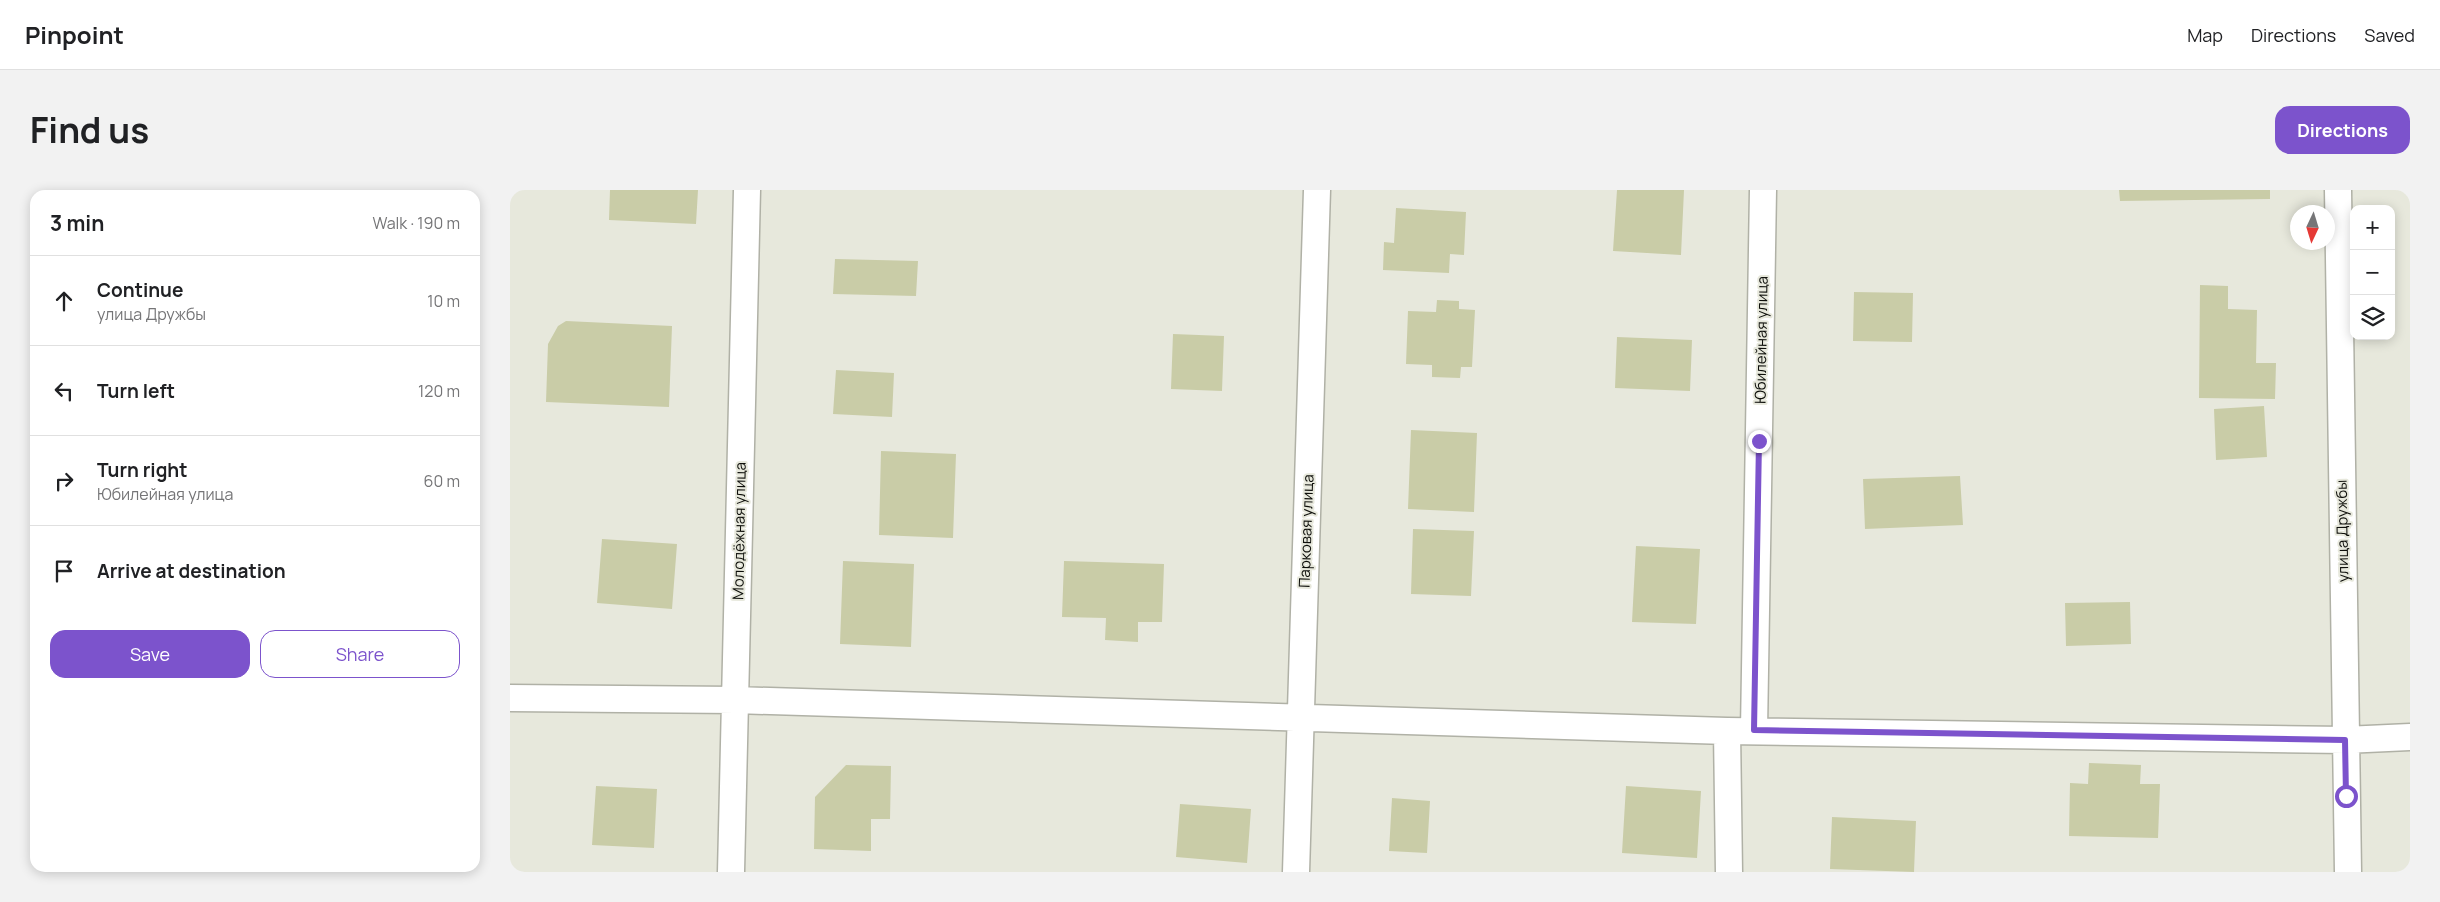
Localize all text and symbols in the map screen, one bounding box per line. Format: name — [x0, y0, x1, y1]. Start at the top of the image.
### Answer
text: Pinpoint — [25, 18, 124, 51]
text: Map — [2187, 23, 2223, 47]
text: Directions — [2251, 23, 2336, 47]
text: Saved — [2364, 23, 2415, 47]
text: Find us — [30, 106, 149, 154]
button: Directions — [2275, 106, 2410, 154]
north arrow — [2290, 205, 2335, 250]
map controls — [2350, 205, 2395, 340]
button: + — [2350, 205, 2395, 250]
text: 3 min — [50, 209, 104, 237]
text: Walk · 190 m — [372, 212, 460, 234]
button: − — [2350, 250, 2395, 295]
street label: Юбилейная улица — [1749, 276, 1773, 404]
text: Continue — [97, 277, 183, 303]
icon: ahead — [50, 287, 78, 315]
text: 10 m — [427, 290, 460, 312]
button: layers — [2350, 295, 2395, 340]
text: улица Дружбы — [97, 303, 206, 325]
icon: left — [50, 377, 78, 405]
text: Turn left — [97, 378, 175, 404]
text: 120 m — [418, 380, 460, 402]
route end — [1748, 430, 1771, 453]
text: Turn right — [97, 457, 187, 483]
street label: Молодёжная улица — [727, 462, 751, 600]
icon: right — [50, 467, 78, 495]
text: 60 m — [424, 470, 460, 492]
street label: Парковая улица — [1294, 474, 1318, 588]
street label: улица Дружбы — [2331, 480, 2353, 582]
text: Юбилейная улица — [97, 483, 233, 505]
icon: arrive — [50, 557, 78, 585]
text: Arrive at destination — [97, 558, 286, 584]
button: Save — [50, 630, 250, 678]
button: Share — [260, 630, 460, 678]
route start — [2335, 785, 2358, 808]

